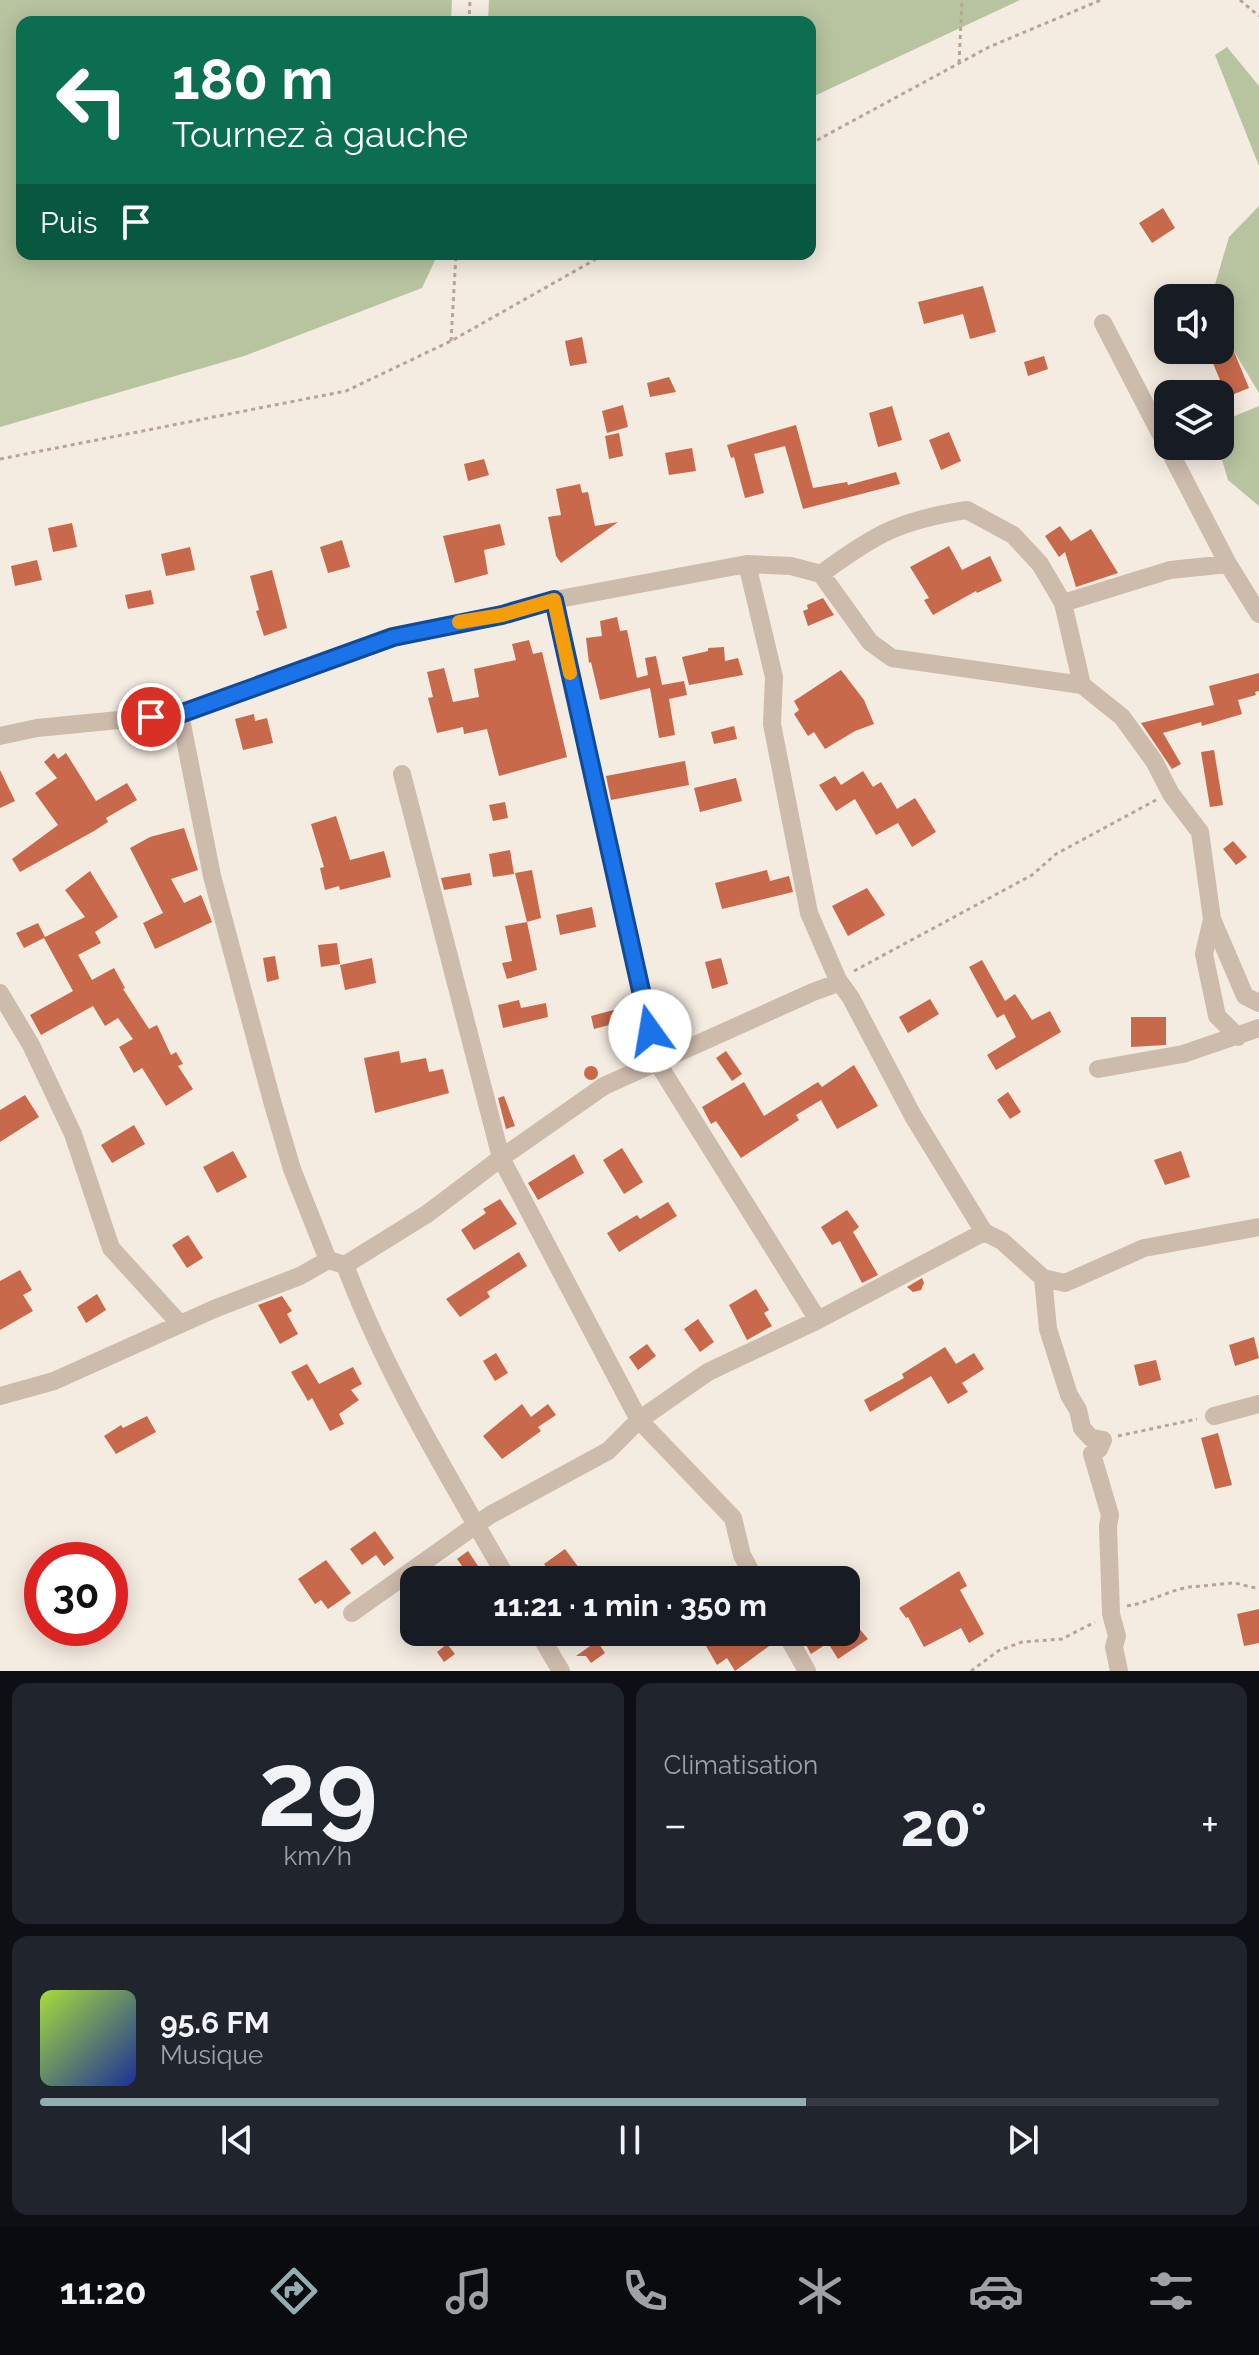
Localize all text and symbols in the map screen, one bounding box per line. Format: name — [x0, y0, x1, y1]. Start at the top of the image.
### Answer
text: 180 m — [172, 46, 333, 112]
icon: left — [40, 48, 144, 152]
text: Tournez à gauche — [172, 113, 468, 155]
icon: arrive — [114, 200, 158, 244]
text: Puis — [40, 205, 98, 240]
map controls — [1154, 284, 1234, 460]
button: sound — [1154, 284, 1234, 364]
button: layers — [1154, 380, 1234, 460]
pin — [117, 683, 185, 751]
icon: arrive — [129, 695, 173, 739]
position arrow — [608, 989, 692, 1073]
speed limit sign: 30 — [24, 1542, 128, 1646]
text: 11:21 · 1 min · 350 m — [493, 1588, 767, 1623]
text: 29 — [258, 1728, 378, 1850]
text: Climatisation — [664, 1750, 818, 1780]
text: 20° — [901, 1790, 987, 1860]
text: − — [664, 1799, 687, 1850]
text: + — [1201, 1799, 1219, 1850]
text: km/h — [283, 1841, 352, 1871]
text: 95.6 FM — [160, 2005, 270, 2040]
text: Musique — [160, 2040, 263, 2070]
icon: previous — [215, 2118, 259, 2162]
icon: pause — [608, 2118, 652, 2162]
icon: next — [1001, 2118, 1045, 2162]
icon: directions — [266, 2263, 322, 2319]
icon: music — [441, 2263, 497, 2319]
icon: phone — [617, 2263, 673, 2319]
icon: climate — [792, 2263, 848, 2319]
icon: car — [968, 2263, 1024, 2319]
icon: filters — [1143, 2263, 1199, 2319]
text: 11:20 — [60, 2270, 147, 2312]

